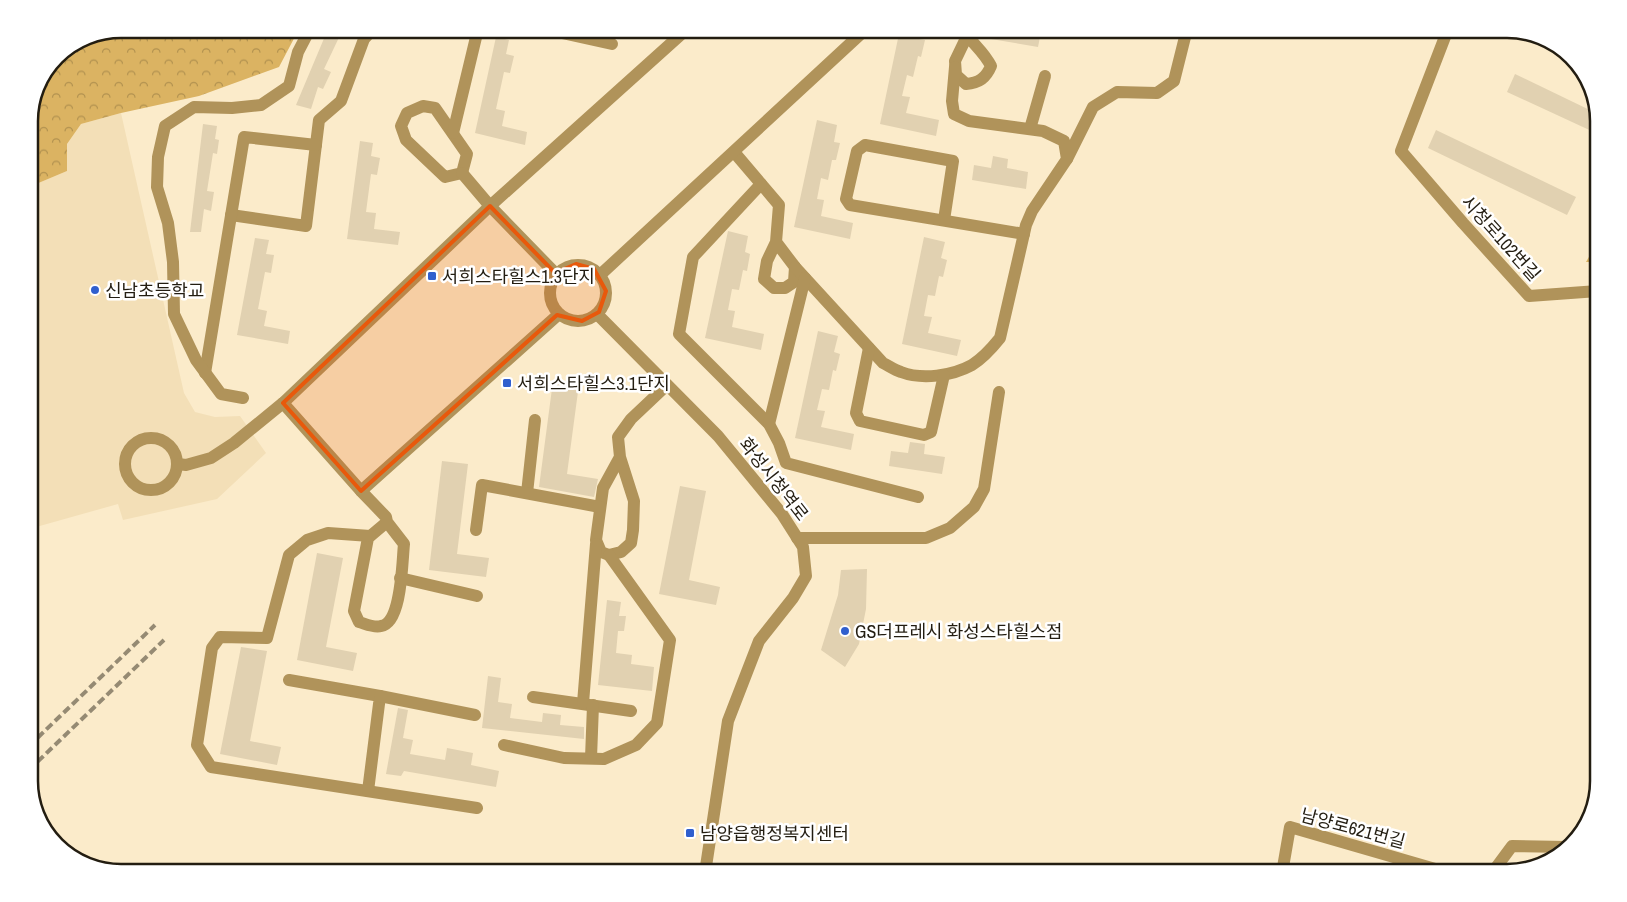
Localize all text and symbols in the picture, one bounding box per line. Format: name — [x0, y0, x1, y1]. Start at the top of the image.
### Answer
street label: 시청로102번길 — [1456, 190, 1546, 286]
place label: 서희스타힐스1.3단지 — [442, 264, 595, 289]
marker: 서희스타힐스1.3단지 — [426, 270, 438, 282]
place label: 신남초등학교 — [105, 278, 204, 303]
marker: 신남초등학교 — [89, 284, 101, 296]
place label: 서희스타힐스3.1단지 — [517, 371, 670, 396]
marker: 서희스타힐스3.1단지 — [501, 377, 513, 389]
street label: 화성시청역로 — [734, 432, 814, 526]
place label: GS더프레시 화성스타힐스점 — [855, 619, 1063, 644]
marker: GS더프레시 화성스타힐스점 — [839, 625, 851, 637]
street label: 남양로621번길 — [1298, 802, 1408, 854]
place label: 남양읍행정복지센터 — [700, 821, 849, 846]
marker: 남양읍행정복지센터 — [684, 827, 696, 839]

